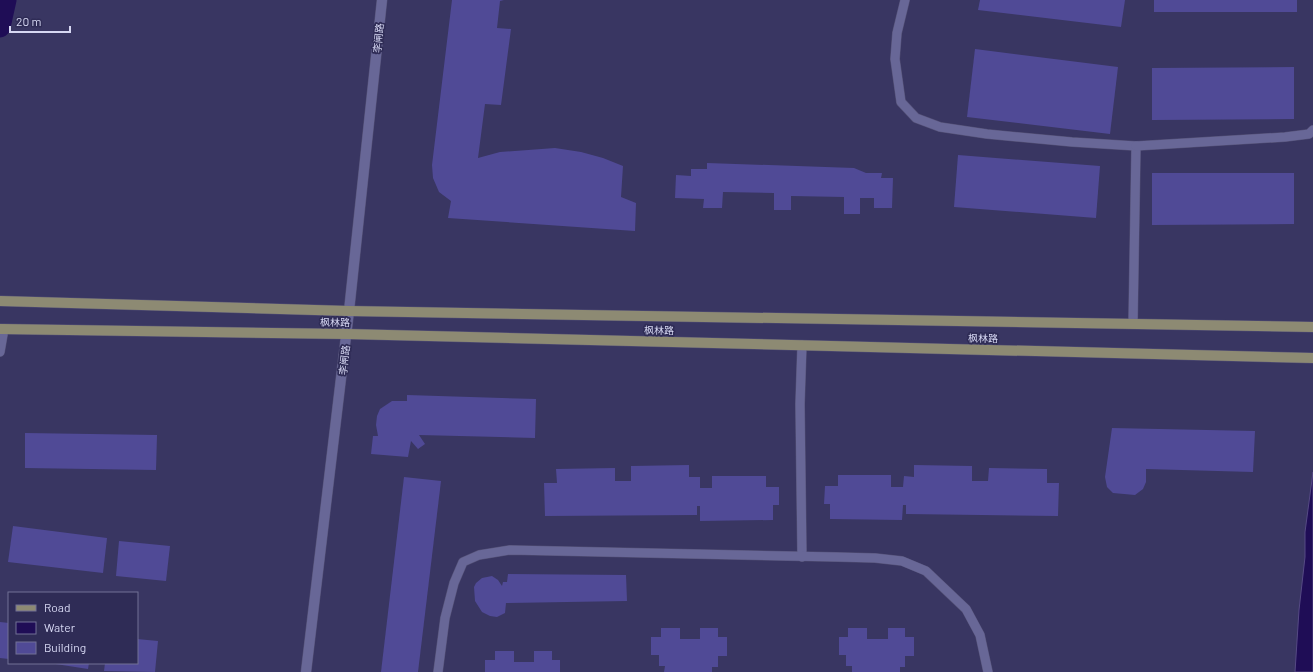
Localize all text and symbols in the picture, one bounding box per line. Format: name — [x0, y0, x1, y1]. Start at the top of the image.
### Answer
scale bar — [10, 8, 70, 34]
text: 20 m — [16, 14, 42, 28]
street label: 李闸路 — [370, 22, 386, 54]
street label: 枫林路 — [320, 316, 350, 328]
street label: 枫林路 — [644, 324, 674, 336]
street label: 枫林路 — [968, 332, 998, 344]
street label: 李闸路 — [336, 344, 352, 376]
legend — [8, 592, 138, 664]
text: Road — [44, 600, 71, 614]
text: Water — [44, 620, 76, 634]
text: Building — [44, 640, 86, 654]

